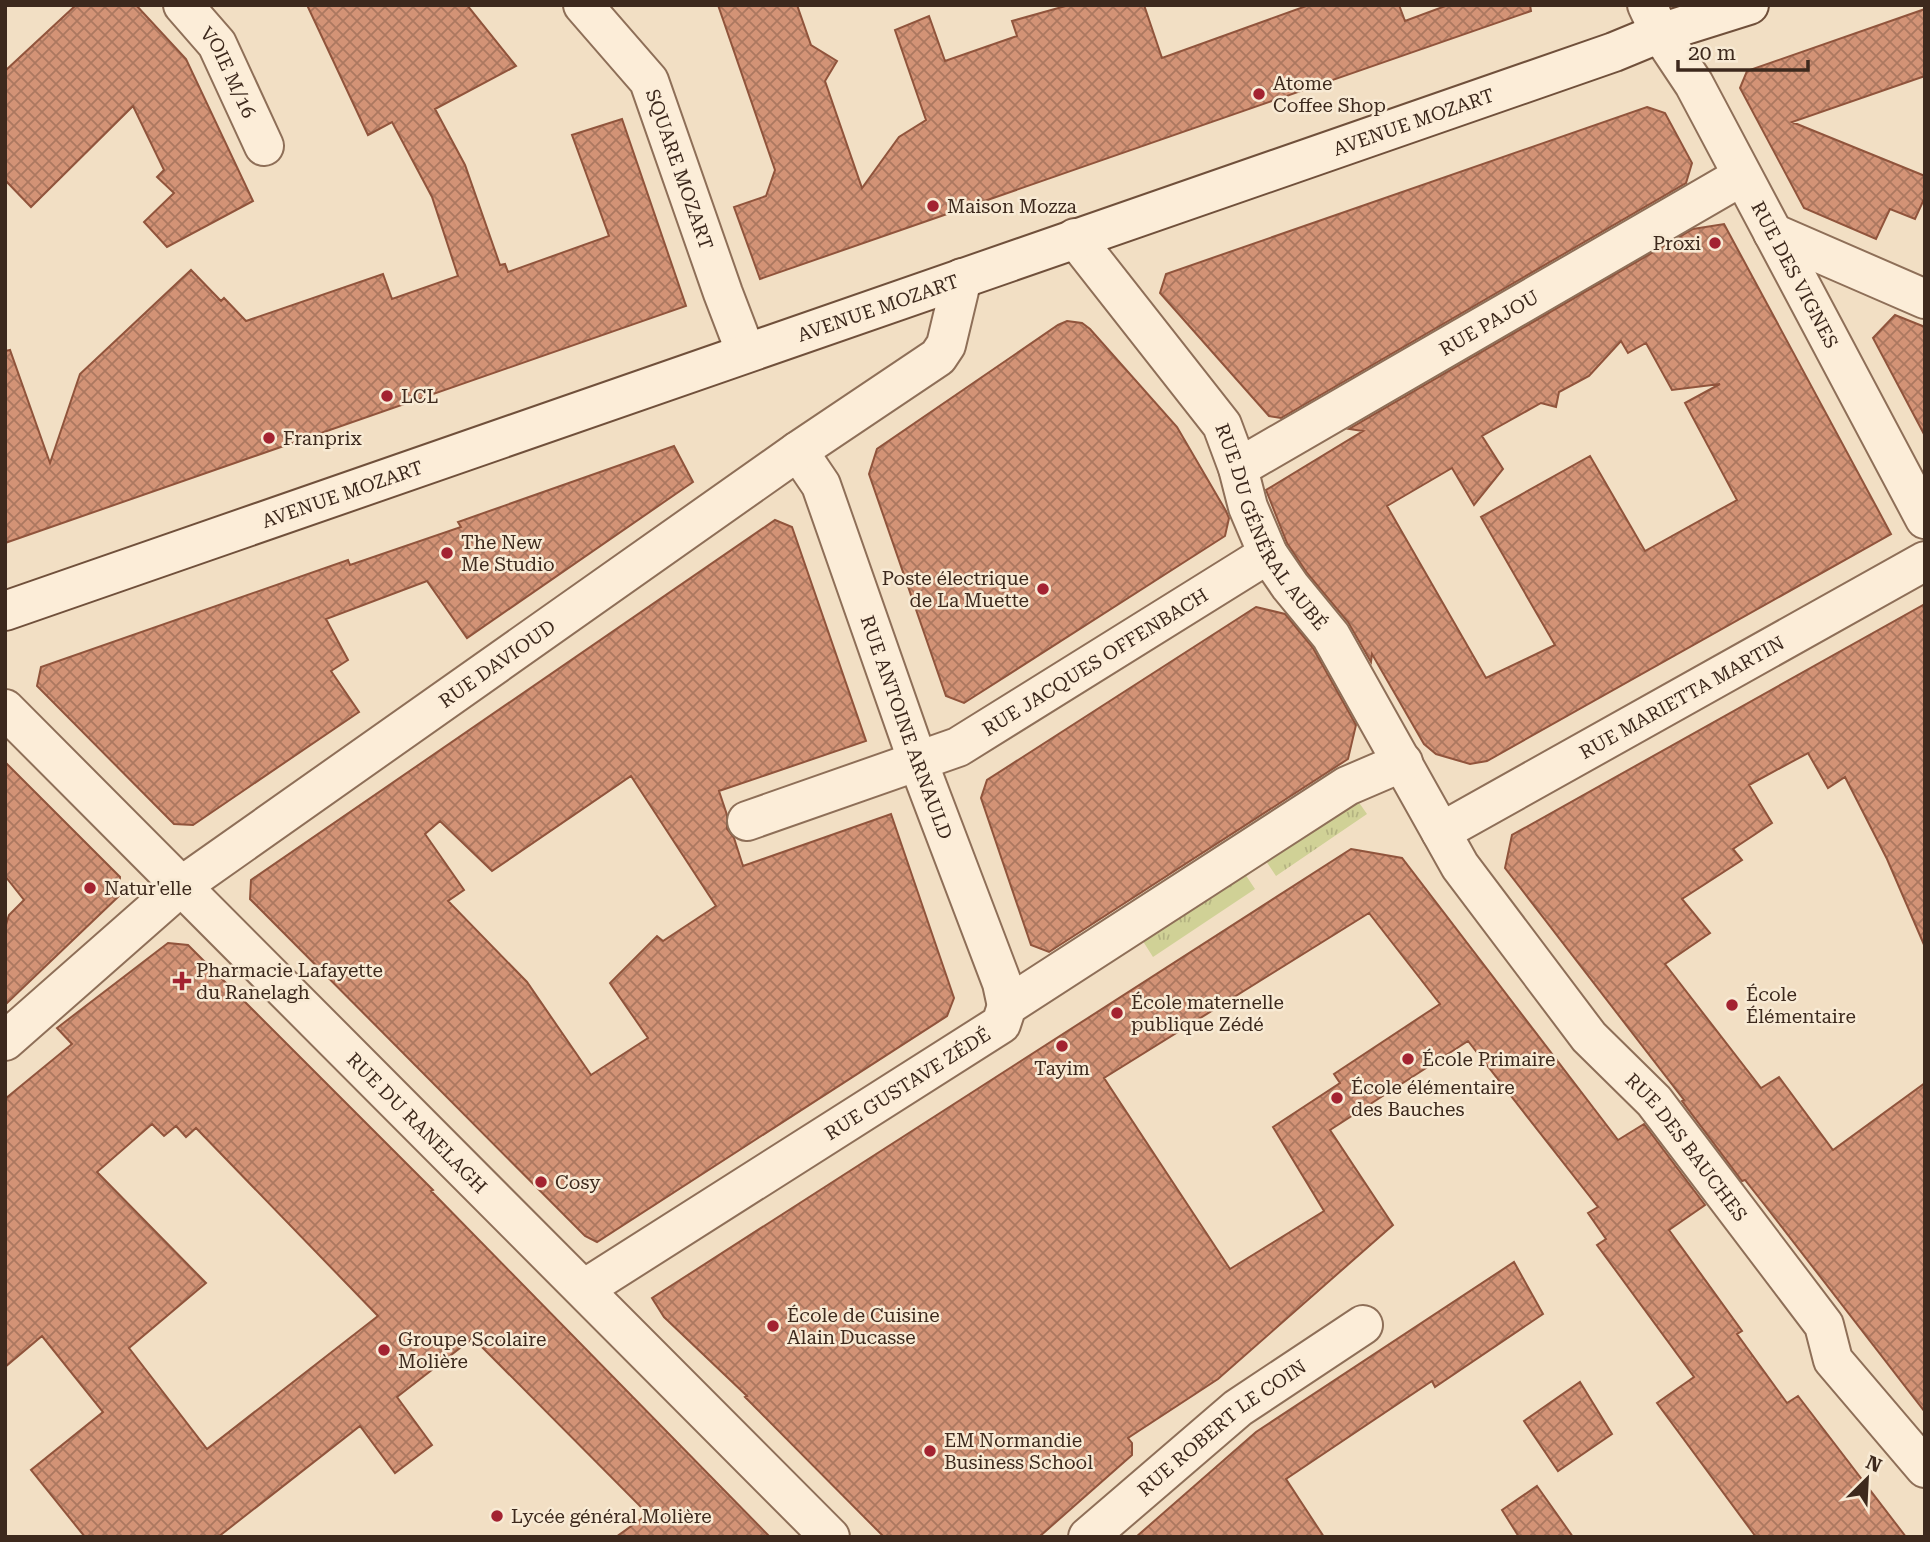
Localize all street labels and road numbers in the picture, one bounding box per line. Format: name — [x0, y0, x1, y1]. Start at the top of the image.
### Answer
street label: VOIE M/16 — [195, 22, 260, 122]
street label: AVENUE MOZART — [1330, 84, 1497, 161]
street label: SQUARE MOZART — [641, 86, 718, 253]
street label: RUE DES VIGNES — [1746, 197, 1843, 352]
street label: AVENUE MOZART — [794, 270, 962, 347]
street label: RUE PAJOU — [1435, 285, 1543, 361]
street label: RUE DU GÉNÉRAL AUBÉ — [1210, 420, 1332, 635]
street label: AVENUE MOZART — [259, 456, 426, 533]
street label: RUE JACQUES OFFENBACH — [978, 583, 1212, 741]
street label: RUE ANTOINE ARNAULD — [856, 612, 957, 843]
street label: RUE DAVIOUD — [435, 615, 560, 713]
street label: RUE MARIETTA MARTIN — [1576, 631, 1789, 764]
street label: RUE GUSTAVE ZÉDÉ — [820, 1023, 995, 1145]
street label: RUE DU RANELAGH — [342, 1048, 492, 1198]
street label: RUE DES BAUCHES — [1621, 1069, 1752, 1226]
street label: RUE ROBERT LE COIN — [1133, 1355, 1311, 1501]

